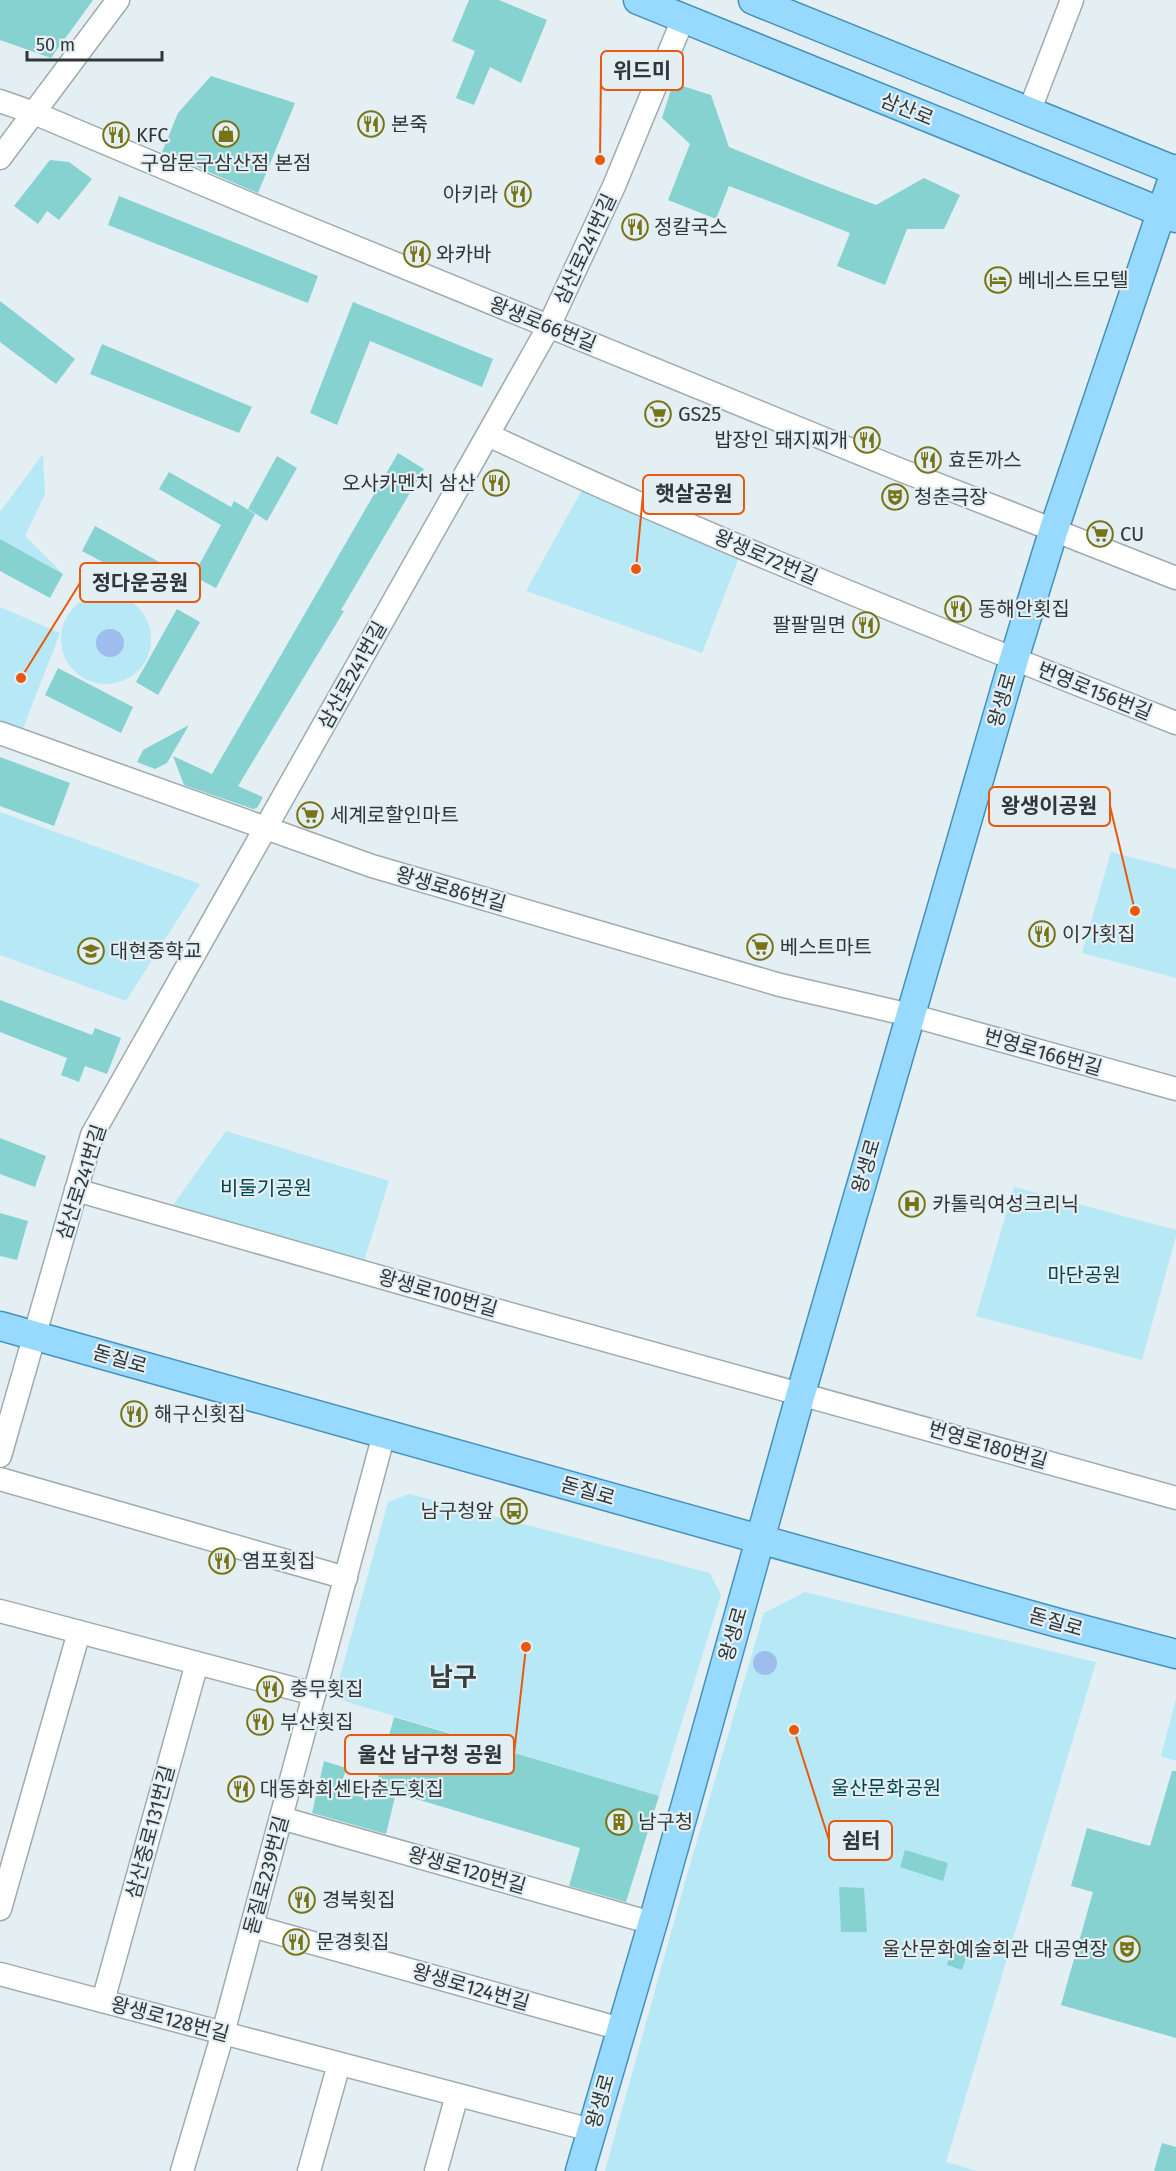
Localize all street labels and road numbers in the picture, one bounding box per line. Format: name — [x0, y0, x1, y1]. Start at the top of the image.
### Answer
street label: 삼산로 — [877, 88, 937, 130]
street label: 삼산로241번길 — [549, 190, 621, 308]
street label: 왕생로66번길 — [486, 292, 600, 356]
street label: 왕생로72번길 — [710, 524, 822, 590]
street label: 삼산로241번길 — [313, 617, 391, 733]
street label: 번영로156번길 — [1034, 657, 1156, 725]
street label: 왕생로 — [983, 670, 1021, 730]
street label: 왕생로86번길 — [393, 862, 509, 916]
street label: 번영로166번길 — [981, 1024, 1105, 1080]
street label: 삼산로241번길 — [51, 1121, 111, 1243]
street label: 왕생로 — [847, 1136, 885, 1196]
street label: 왕생로100번길 — [376, 1265, 500, 1321]
street label: 돋질로 — [90, 1340, 150, 1378]
street label: 번영로180번길 — [926, 1417, 1050, 1473]
street label: 돋질로 — [558, 1472, 618, 1510]
street label: 돋질로 — [1026, 1603, 1086, 1641]
street label: 왕생로 — [714, 1604, 752, 1664]
street label: 삼산중로131번길 — [121, 1763, 179, 1901]
street label: 돋질로239번길 — [239, 1813, 293, 1937]
street label: 왕생로120번길 — [405, 1842, 529, 1898]
street label: 왕생로124번길 — [410, 1959, 532, 2015]
street label: 왕생로128번길 — [108, 1992, 232, 2046]
street label: 왕생로 — [581, 2071, 619, 2131]

